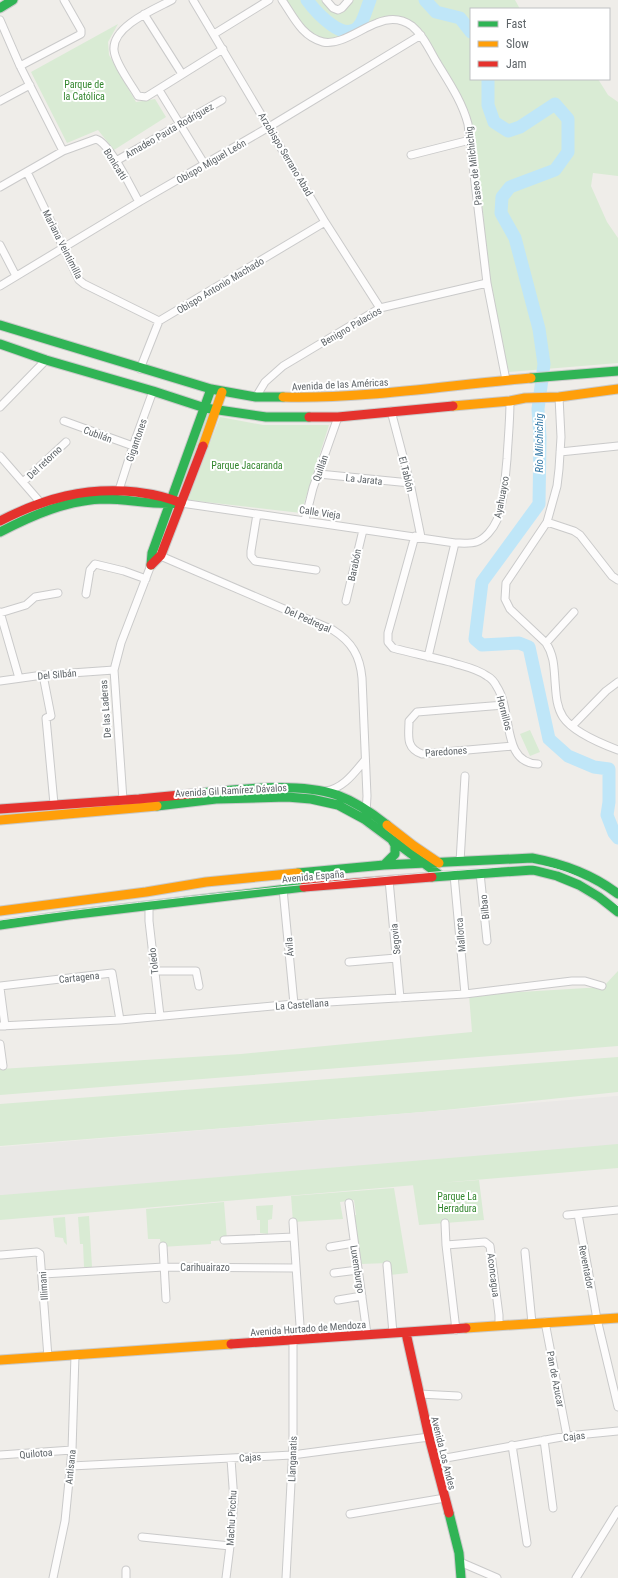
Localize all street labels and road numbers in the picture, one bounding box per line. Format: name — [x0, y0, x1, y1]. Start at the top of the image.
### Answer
street label: Amadeo Pauta Rodríguez — [123, 101, 215, 160]
street label: Arzobispo Serrano Abad — [256, 111, 315, 198]
street label: Paseo de Milchichig — [463, 126, 484, 206]
street label: Obispo Miguel León — [175, 137, 248, 186]
street label: Bonicatti — [102, 146, 130, 182]
street label: Mariana Veintimilla — [40, 208, 85, 281]
street label: Obispo Antonio Machado — [175, 255, 266, 316]
street label: Benigno Palacios — [319, 304, 384, 348]
street label: Avenida de las Américas — [291, 376, 389, 393]
street label: Gigantones — [124, 417, 149, 463]
street label: Cubilán — [82, 424, 114, 445]
street label: Del retorno — [25, 444, 64, 481]
street label: Quillán — [311, 453, 330, 483]
street label: El Tablón — [397, 455, 416, 493]
street label: La Jarata — [345, 472, 383, 487]
street label: Ayahuayco — [492, 475, 511, 519]
street label: Calle Vieja — [299, 504, 342, 521]
street label: Barabón — [346, 548, 363, 582]
street label: Del Pedregal — [283, 604, 333, 635]
street label: Del Silbán — [37, 667, 77, 682]
street label: De las Laderas — [98, 679, 113, 738]
street label: Hornillos — [495, 695, 515, 732]
street label: Paredones — [425, 745, 468, 758]
street label: Avenida Gil Ramírez Dávalos — [175, 782, 288, 799]
street label: Avenida España — [281, 868, 345, 885]
street label: Bilbao — [478, 894, 491, 920]
street label: Mallorca — [454, 917, 467, 953]
street label: Segovia — [388, 923, 403, 955]
street label: Ávila — [282, 937, 296, 957]
street label: Toledo — [146, 947, 161, 975]
street label: Cartagena — [58, 970, 100, 985]
street label: La Castellana — [275, 997, 329, 1012]
street label: Luxemburgo — [348, 1244, 367, 1294]
street label: Reventador — [577, 1244, 596, 1290]
street label: Aconcagua — [485, 1252, 502, 1298]
street label: Carihuairazo — [180, 1262, 230, 1273]
street label: Illimani — [37, 1271, 50, 1301]
street label: Avenida Hurtado de Mendoza — [250, 1319, 367, 1338]
street label: Pan de Azucar — [545, 1350, 566, 1408]
street label: Avenida Los Andes — [429, 1415, 458, 1491]
street label: Cajas — [562, 1430, 586, 1443]
street label: Llanganatis — [286, 1435, 299, 1482]
street label: Quilotoa — [19, 1447, 53, 1460]
street label: Antisana — [63, 1449, 78, 1485]
street label: Cajas — [239, 1451, 262, 1464]
street label: Machu Picchu — [225, 1490, 238, 1546]

